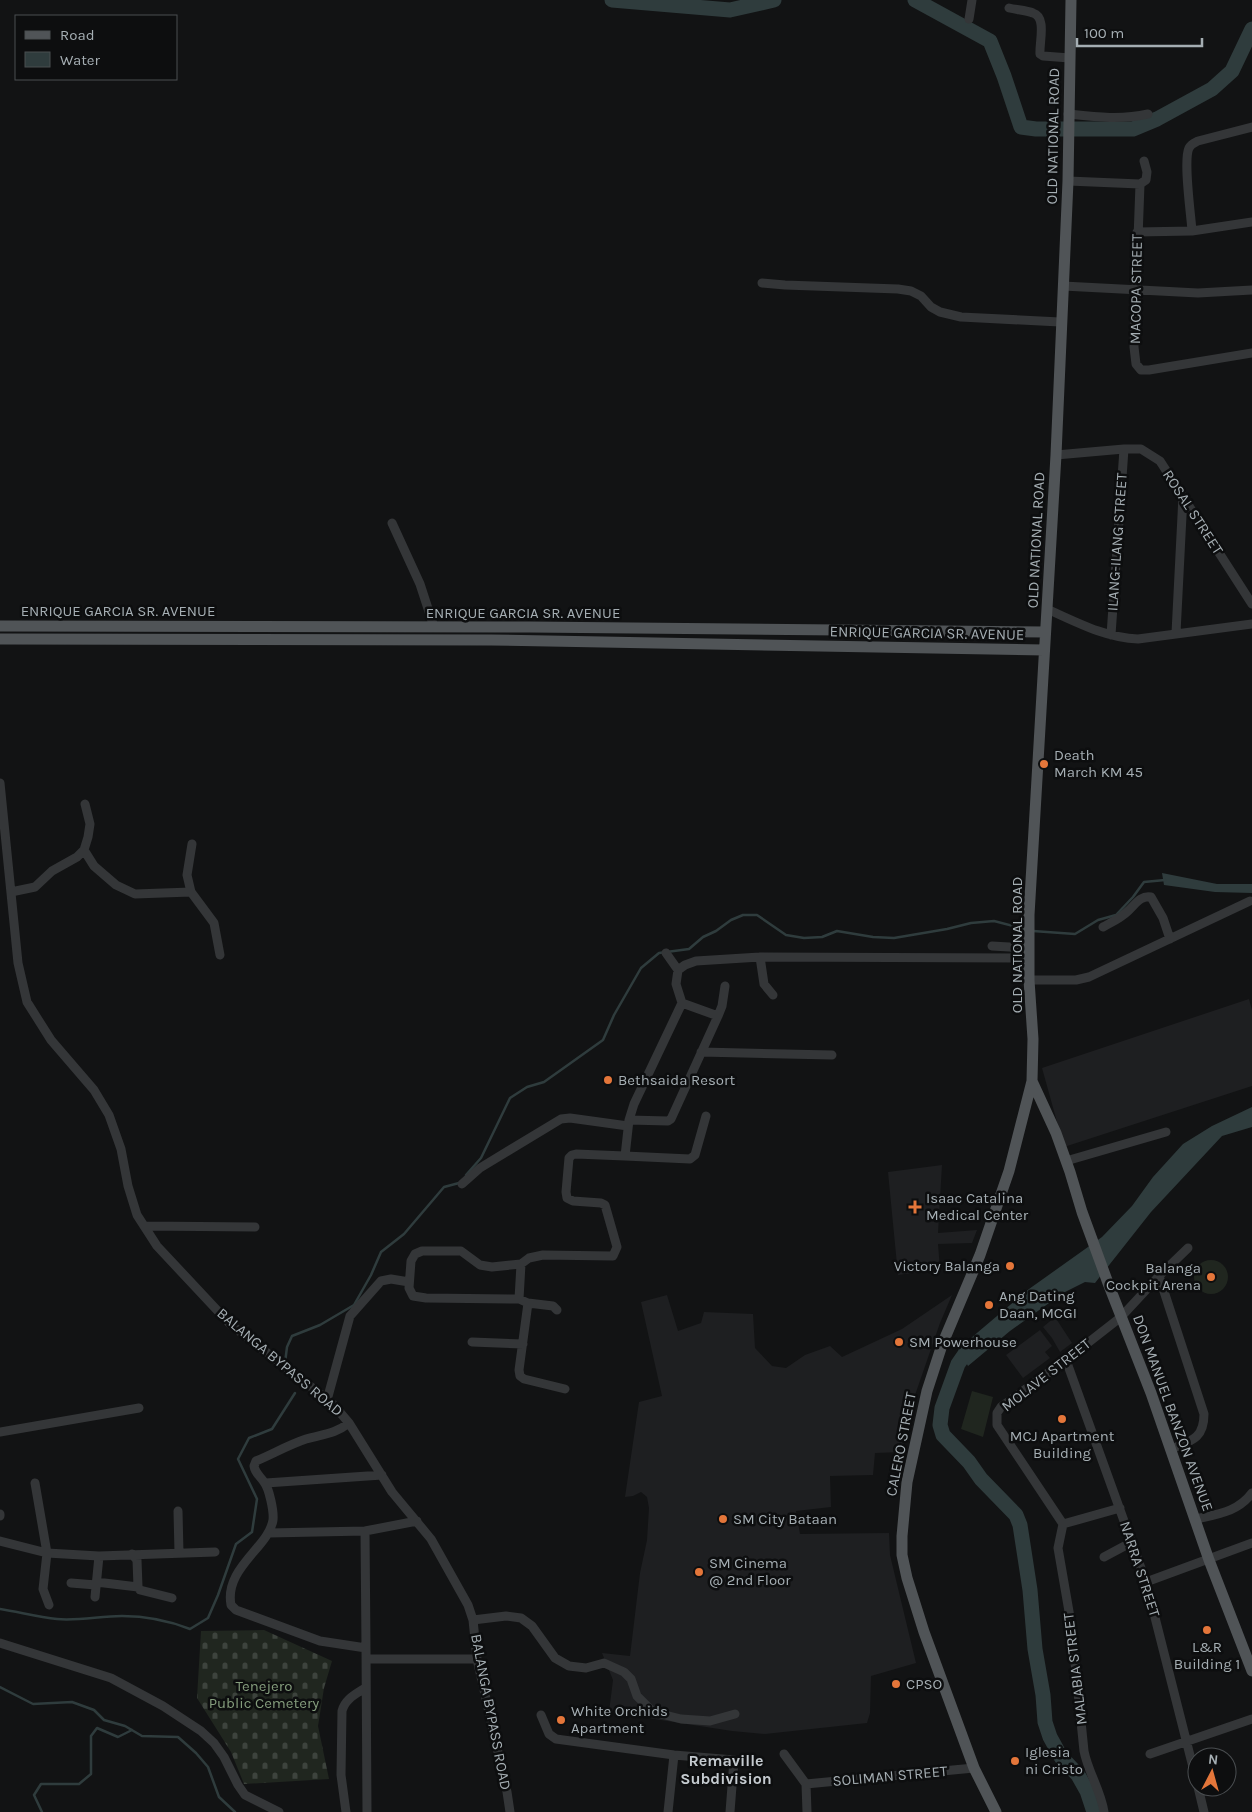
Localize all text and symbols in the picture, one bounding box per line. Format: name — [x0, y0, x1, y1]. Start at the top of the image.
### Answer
legend — [15, 15, 178, 80]
scale bar — [1077, 15, 1202, 47]
text: 100 m — [1084, 24, 1124, 42]
text: Road — [60, 26, 95, 44]
text: Water — [60, 51, 101, 69]
street label: OLD NATIONAL ROAD — [1043, 68, 1063, 204]
street label: MACOPA STREET — [1126, 233, 1146, 344]
street label: ROSAL STREET — [1159, 466, 1227, 558]
street label: OLD NATIONAL ROAD — [1023, 471, 1049, 609]
street label: ILANG-ILANG STREET — [1103, 472, 1131, 612]
street label: ENRIQUE GARCIA SR. AVENUE — [21, 602, 215, 620]
street label: ENRIQUE GARCIA SR. AVENUE — [426, 604, 620, 622]
street label: ENRIQUE GARCIA SR. AVENUE — [829, 622, 1025, 644]
place label: Death March KM 45 — [1054, 746, 1143, 781]
marker: Death March KM 45 — [1038, 758, 1050, 770]
street label: OLD NATIONAL ROAD — [1008, 877, 1026, 1013]
place label: Bethsaida Resort — [618, 1071, 735, 1089]
marker: Bethsaida Resort — [602, 1074, 614, 1086]
place label: Isaac Catalina Medical Center — [926, 1189, 1029, 1224]
marker: Isaac Catalina Medical Center — [908, 1200, 922, 1214]
place label: Victory Balanga — [894, 1257, 1000, 1275]
place label: Balanga Cockpit Arena — [1106, 1259, 1201, 1294]
marker: Victory Balanga — [1004, 1260, 1016, 1272]
marker: Balanga Cockpit Arena — [1205, 1271, 1217, 1283]
place label: Ang Dating Daan, MCGI — [999, 1287, 1077, 1322]
marker: Ang Dating Daan, MCGI — [983, 1299, 995, 1311]
street label: BALANGA BYPASS ROAD — [213, 1304, 347, 1420]
street label: DON MANUEL BANZON AVENUE — [1129, 1312, 1217, 1514]
place label: SM Powerhouse — [909, 1333, 1017, 1351]
street label: MOLAVE STREET — [998, 1334, 1095, 1415]
marker: SM Powerhouse — [893, 1336, 905, 1348]
street label: CALERO STREET — [882, 1390, 920, 1498]
marker: MCJ Apartment Building — [1056, 1413, 1068, 1425]
place label: MCJ Apartment Building — [1010, 1427, 1115, 1462]
place label: SM City Bataan — [733, 1510, 837, 1528]
marker: SM City Bataan — [717, 1513, 729, 1525]
street label: NARRA STREET — [1116, 1519, 1164, 1620]
place label: SM Cinema @ 2nd Floor — [709, 1554, 791, 1589]
marker: SM Cinema @ 2nd Floor — [693, 1566, 705, 1578]
street label: MALABIA STREET — [1059, 1611, 1091, 1726]
marker: L&R Building 1 — [1201, 1624, 1213, 1636]
street label: BALANGA BYPASS ROAD — [467, 1632, 515, 1792]
place label: L&R Building 1 — [1174, 1638, 1240, 1673]
place label: CPSO — [906, 1675, 942, 1693]
park label: Tenejero Public Cemetery — [209, 1677, 319, 1712]
marker: CPSO — [890, 1678, 902, 1690]
place label: White Orchids Apartment — [571, 1702, 668, 1737]
marker: White Orchids Apartment — [555, 1714, 567, 1726]
place label: Iglesia ni Cristo — [1025, 1743, 1083, 1778]
north arrow — [1187, 1747, 1237, 1797]
district label: Remaville Subdivision — [680, 1751, 772, 1788]
text: N — [1207, 1751, 1219, 1769]
marker: Iglesia ni Cristo — [1009, 1755, 1021, 1767]
street label: SOLIMAN STREET — [832, 1762, 949, 1790]

